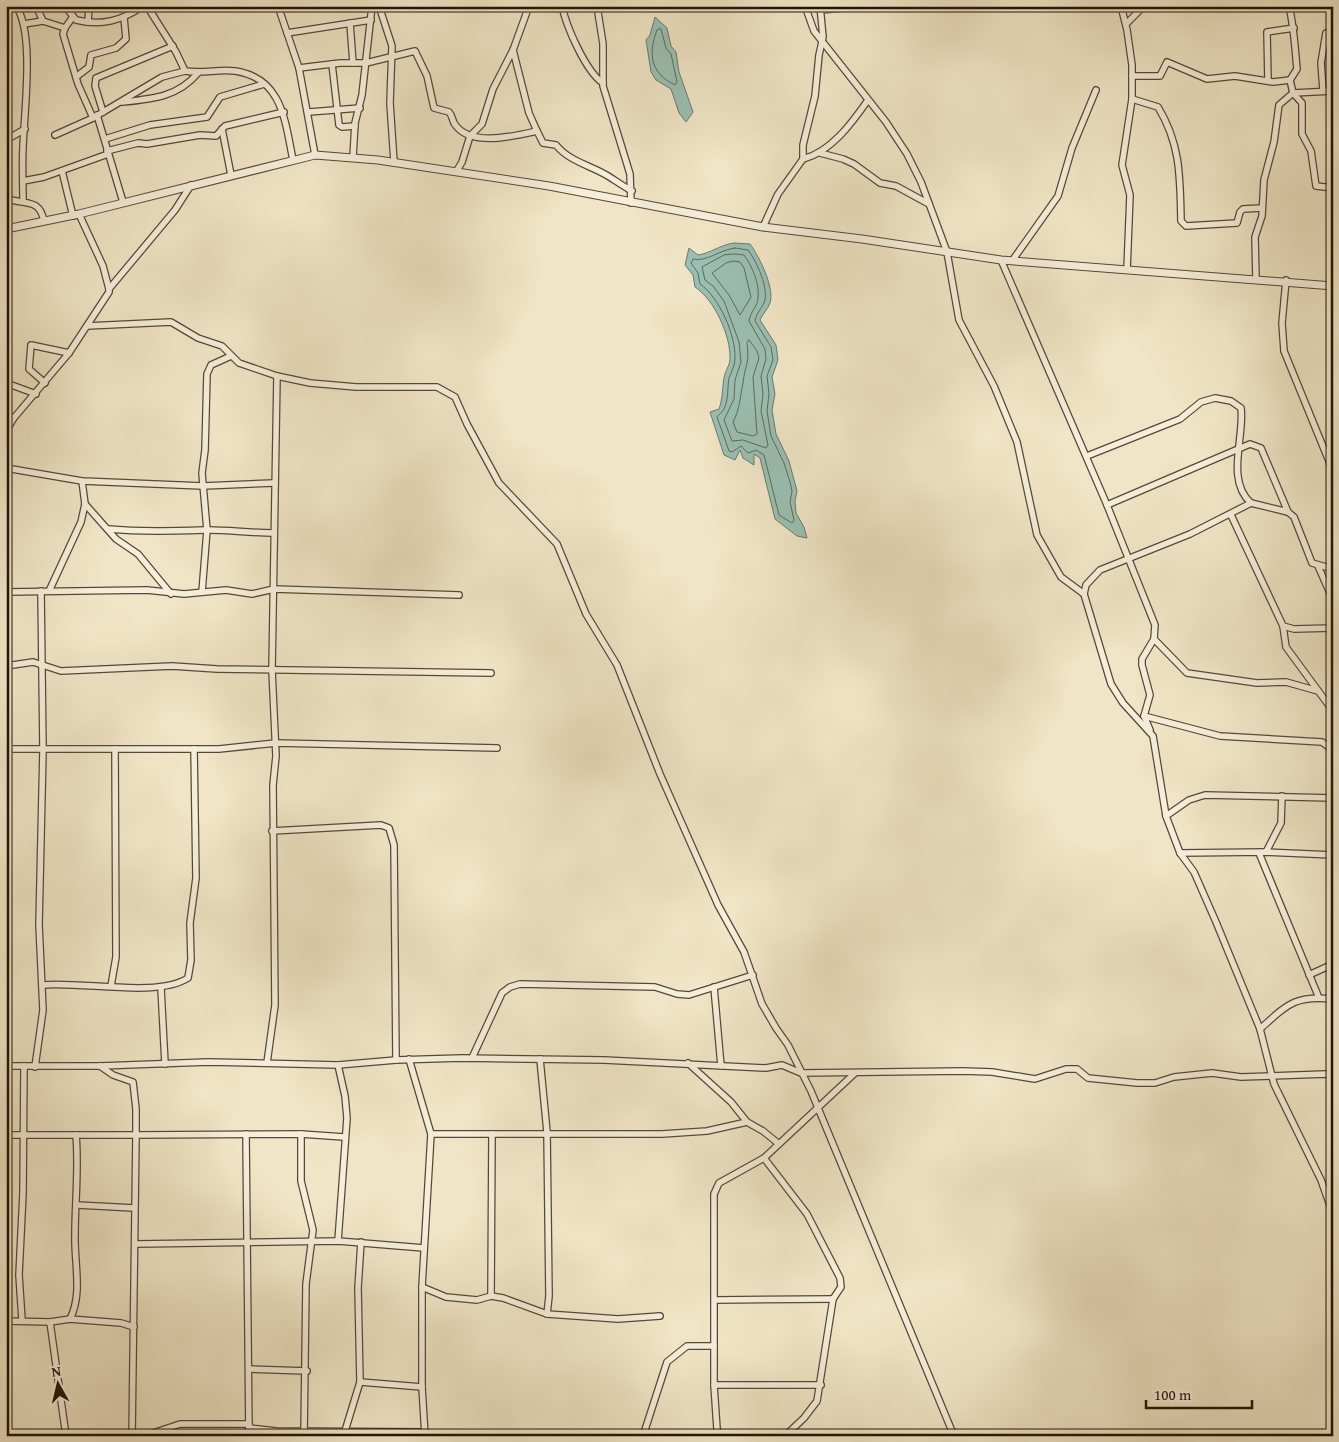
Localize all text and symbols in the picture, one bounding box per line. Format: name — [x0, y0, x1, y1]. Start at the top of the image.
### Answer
north arrow — [32, 1360, 82, 1410]
text: N — [50, 1360, 63, 1382]
scale bar — [1146, 1377, 1253, 1409]
text: 100 m — [1154, 1384, 1192, 1405]

